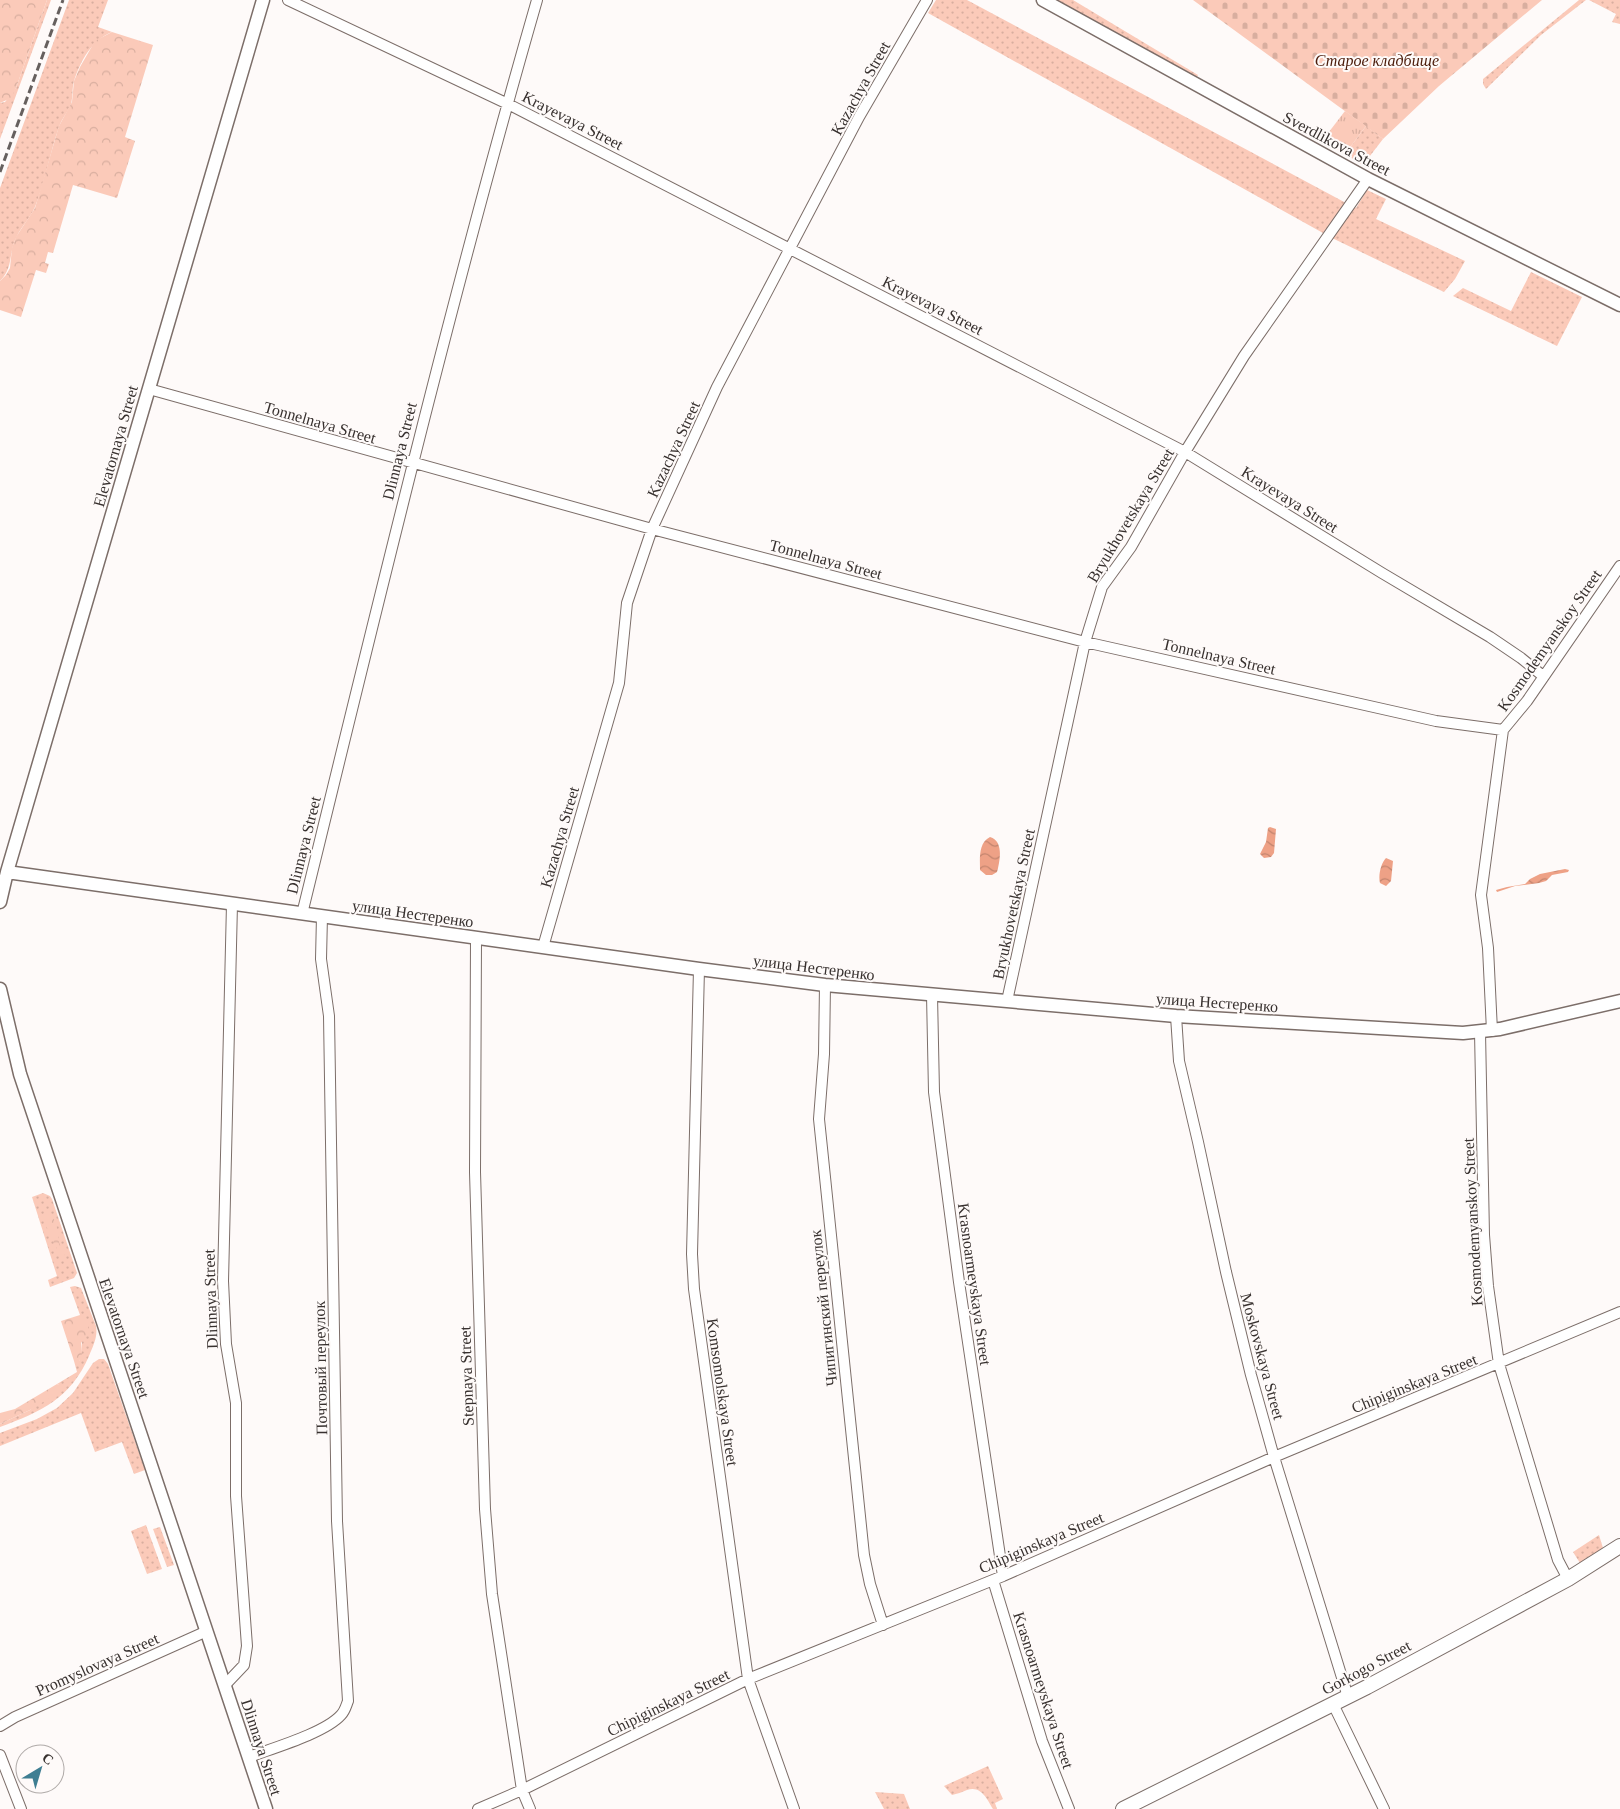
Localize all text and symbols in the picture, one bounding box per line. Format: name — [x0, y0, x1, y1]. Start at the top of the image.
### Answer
street label: Kazachya Street — [828, 38, 894, 138]
park label: Старое кладбище — [1315, 52, 1439, 70]
street label: Krayevaya Street — [519, 88, 626, 154]
street label: Sverdlikova Street — [1280, 108, 1394, 179]
street label: Krayevaya Street — [879, 273, 986, 339]
street label: Elevatornaya Street — [90, 383, 142, 509]
street label: Tonnelnaya Street — [262, 398, 378, 448]
street label: Kazachya Street — [644, 398, 704, 501]
street label: Dlinnaya Street — [379, 400, 421, 502]
street label: Bryukhovetskaya Street — [1084, 445, 1178, 586]
street label: Krayevaya Street — [1238, 463, 1342, 537]
street label: Tonnelnaya Street — [768, 536, 884, 584]
street label: Kosmodemyanskoy Street — [1494, 566, 1606, 715]
street label: Tonnelnaya Street — [1160, 635, 1278, 679]
street label: Kazachya Street — [537, 784, 583, 890]
street label: Dlinnaya Street — [283, 794, 325, 896]
street label: Bryukhovetskaya Street — [989, 827, 1039, 981]
street label: улица Нестеренко — [351, 897, 475, 931]
street label: улица Нестеренко — [752, 952, 876, 984]
street label: улица Нестеренко — [1155, 990, 1279, 1016]
street label: Kosmodemyanskoy Street — [1460, 1137, 1486, 1307]
street label: Krasnoarmeyskaya Street — [954, 1202, 994, 1367]
street label: Чипигинский переулок — [807, 1229, 841, 1387]
street label: Dlinnaya Street — [200, 1248, 222, 1349]
street label: Elevatornaya Street — [95, 1276, 153, 1401]
street label: Moskovskaya Street — [1236, 1291, 1288, 1422]
street label: Почтовый переулок — [311, 1300, 331, 1435]
street label: Komsomolskaya Street — [703, 1317, 741, 1468]
street label: Stepnaya Street — [456, 1325, 478, 1426]
street label: Chipiginskaya Street — [1349, 1350, 1480, 1417]
street label: Chipiginskaya Street — [976, 1508, 1107, 1577]
street label: Krasnoarmeyskaya Street — [1009, 1610, 1077, 1772]
street label: Promyslovaya Street — [33, 1629, 162, 1700]
street label: Gorkogo Street — [1319, 1637, 1415, 1699]
street label: Chipiginskaya Street — [604, 1665, 733, 1740]
street label: Dlinnaya Street — [237, 1697, 285, 1798]
north arrow — [15, 1744, 65, 1794]
text: С — [39, 1750, 56, 1768]

